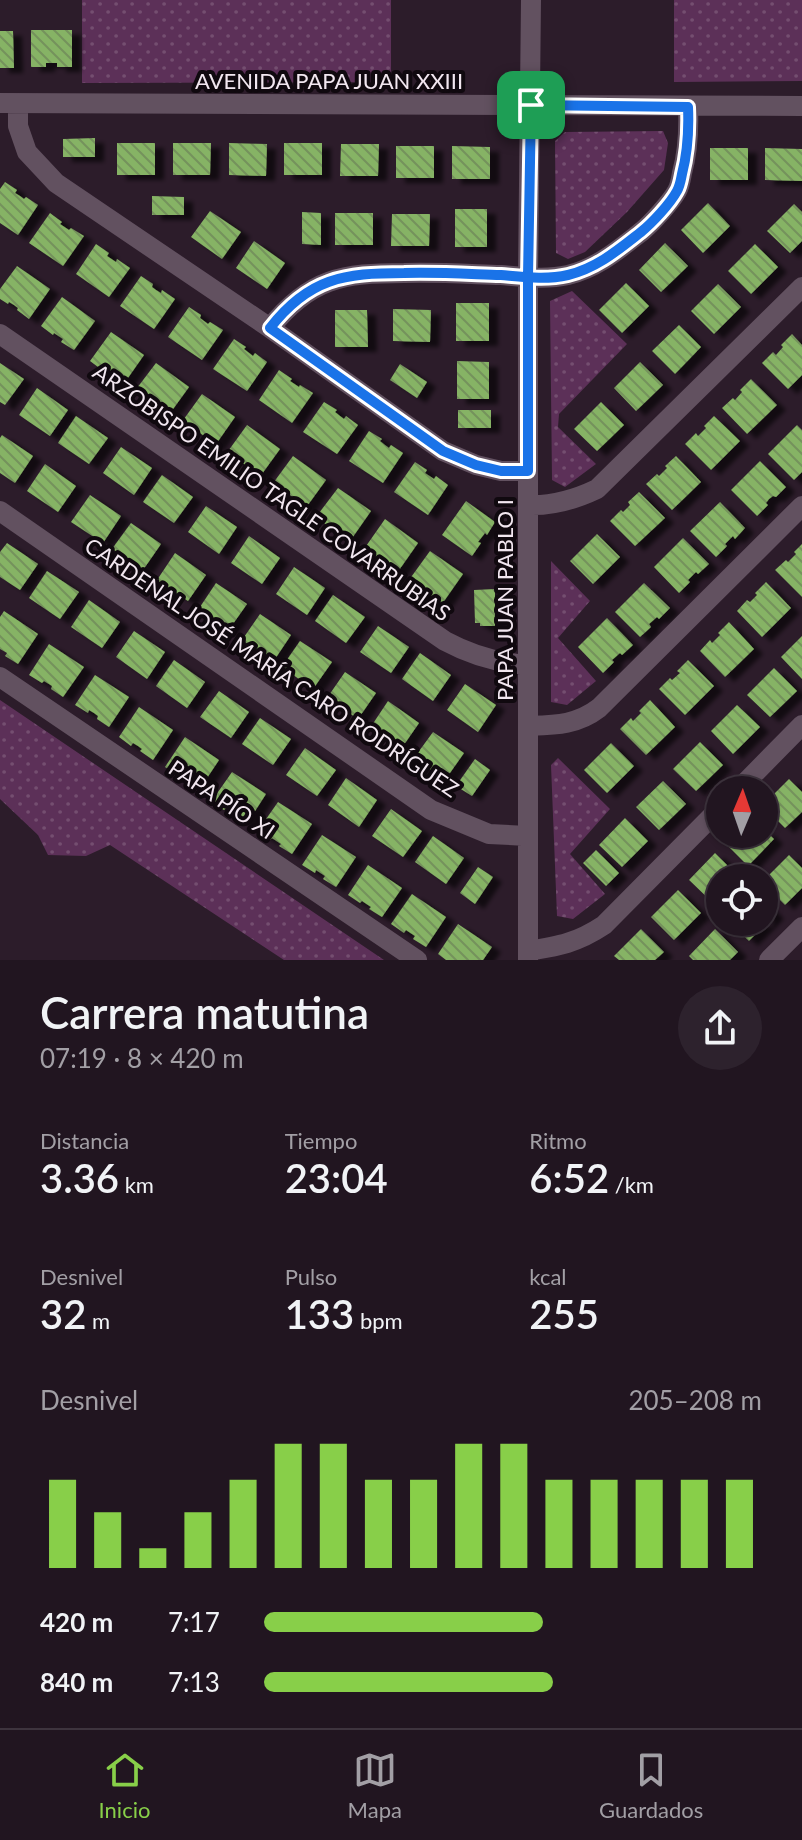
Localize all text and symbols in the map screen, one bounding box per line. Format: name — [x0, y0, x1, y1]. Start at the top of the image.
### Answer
street label: AVENIDA PAPA JUAN XXIII — [195, 67, 463, 94]
pin — [497, 71, 565, 139]
icon: arrive — [509, 83, 553, 127]
street label: ARZOBISPO EMILIO TAGLE COVARRUBIAS — [88, 358, 456, 626]
street label: PAPA JUAN PABLO I — [491, 499, 518, 701]
street label: CARDENAL JOSÉ MARÍA CARO RODRÍGUEZ — [80, 531, 464, 803]
street label: PAPA PÍO XI — [164, 754, 280, 844]
north arrow — [706, 776, 778, 848]
map controls — [706, 776, 778, 936]
button: locate — [706, 864, 778, 936]
text: Carrera matutina — [40, 986, 369, 1038]
button: share — [678, 986, 762, 1070]
text: 07:19 · 8 × 420 m — [40, 1042, 244, 1074]
text: Distancia — [40, 1127, 129, 1154]
text: Tiempo — [285, 1127, 357, 1154]
text: Ritmo — [529, 1127, 587, 1154]
text: 3.36 — [40, 1154, 119, 1202]
text: 23:04 — [285, 1154, 388, 1202]
text: 6:52 — [529, 1154, 609, 1202]
text: km — [119, 1171, 154, 1198]
text: /km — [609, 1171, 654, 1198]
text: Desnivel — [40, 1263, 123, 1290]
text: Pulso — [285, 1263, 337, 1290]
text: kcal — [529, 1263, 567, 1290]
text: 32 — [40, 1290, 86, 1338]
text: 133 — [285, 1290, 354, 1338]
text: 255 — [529, 1290, 599, 1338]
text: m — [86, 1307, 110, 1334]
text: bpm — [354, 1307, 403, 1334]
text: Desnivel — [40, 1384, 138, 1416]
text: 205–208 m — [628, 1384, 762, 1416]
text: 420 m — [40, 1606, 113, 1638]
text: 7:17 — [168, 1606, 220, 1638]
text: 840 m — [40, 1666, 113, 1698]
text: 7:13 — [168, 1666, 220, 1698]
tab: Inicio — [99, 1748, 150, 1823]
tab: Mapa — [348, 1748, 402, 1823]
tab: Guardados — [599, 1748, 703, 1823]

